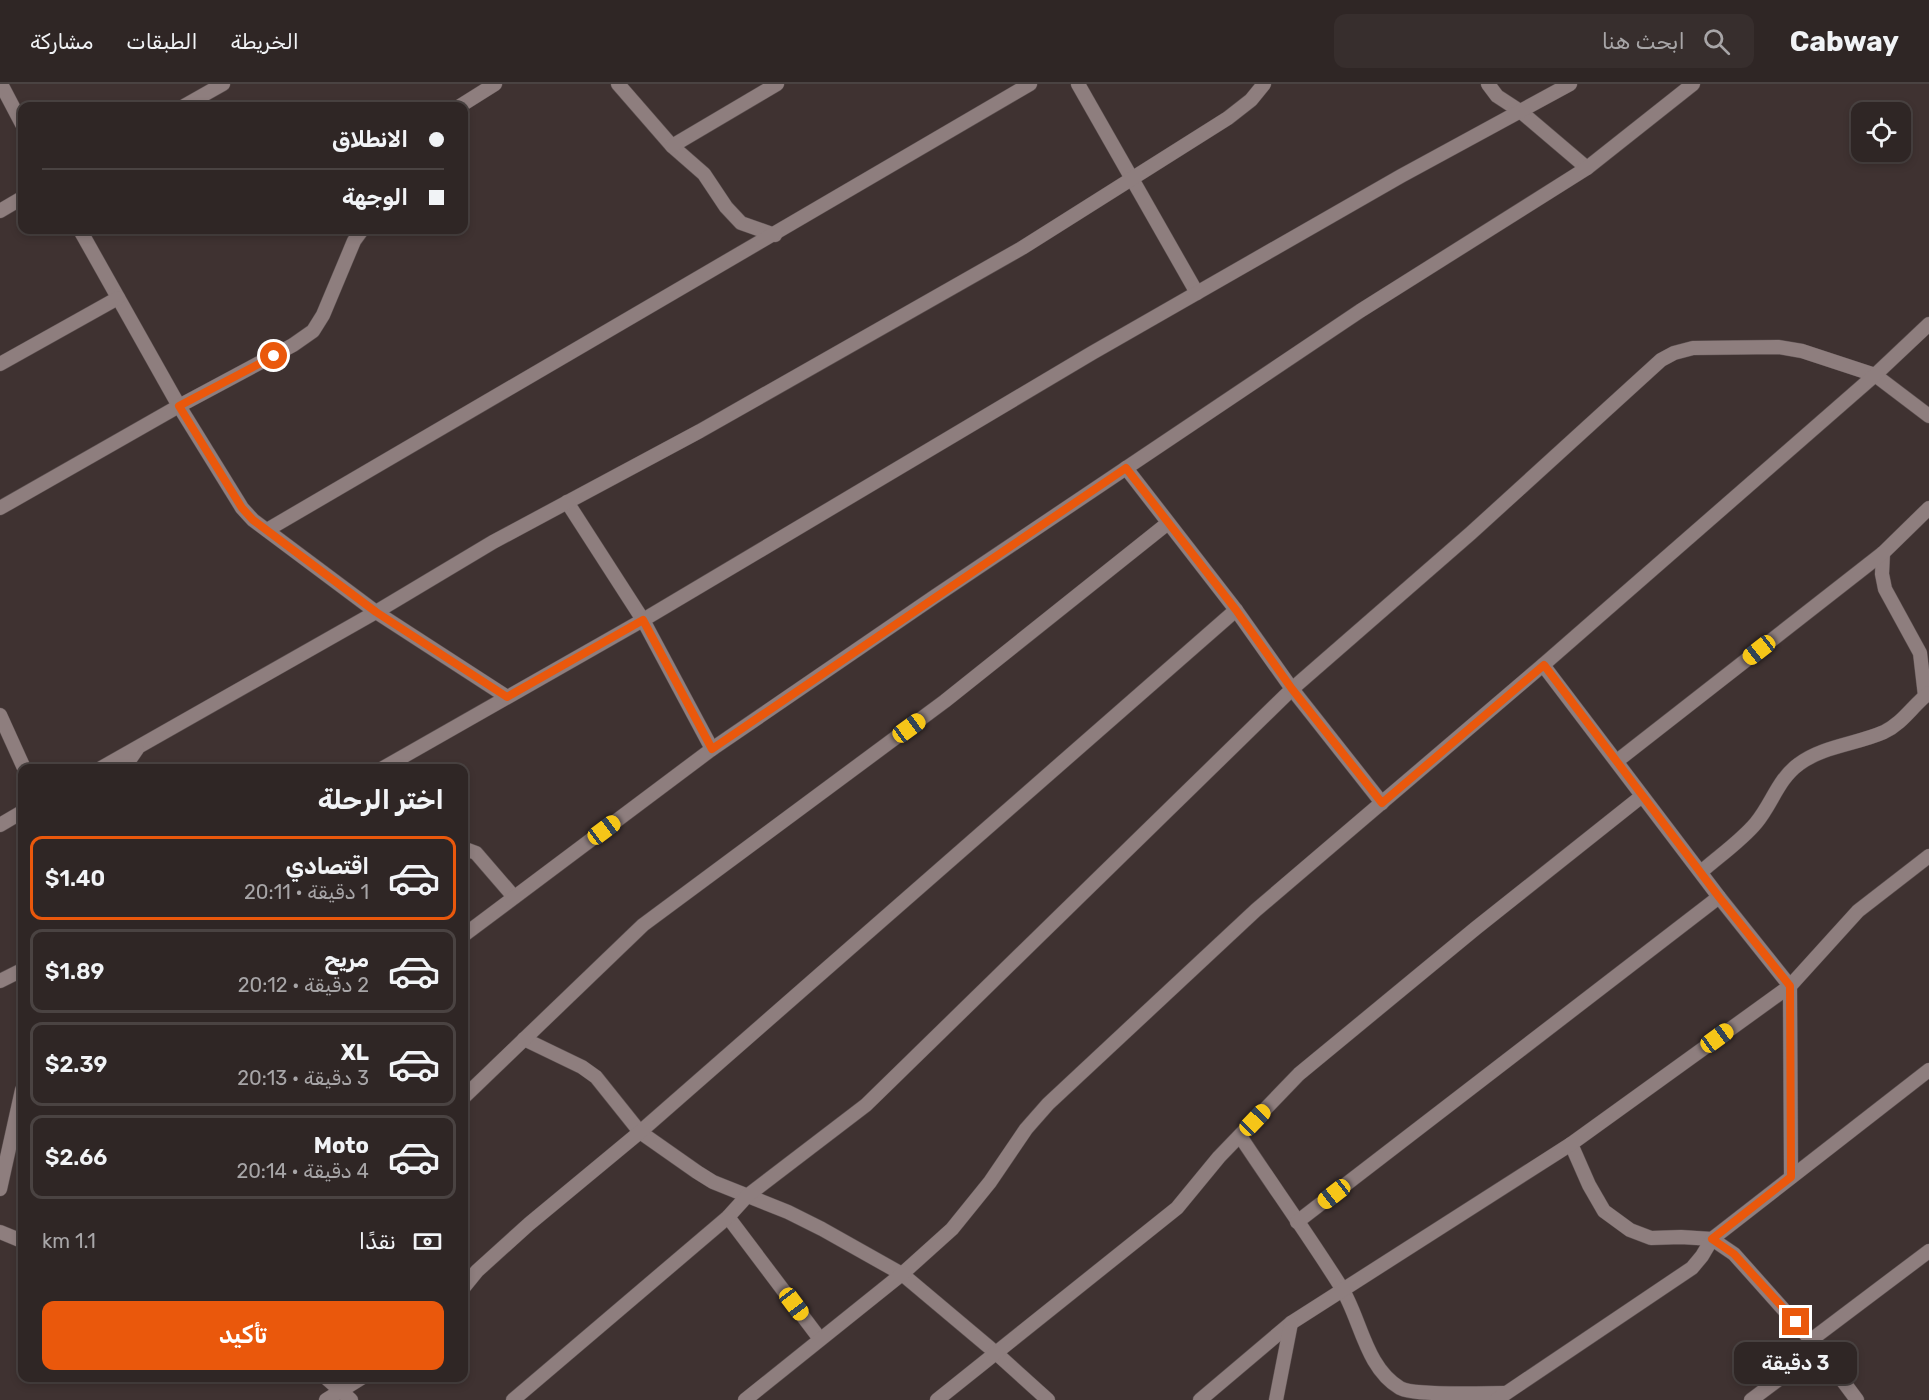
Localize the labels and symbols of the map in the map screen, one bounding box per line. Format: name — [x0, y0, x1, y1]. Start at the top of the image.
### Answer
route start — [260, 342, 287, 369]
car — [1739, 632, 1779, 668]
car — [889, 710, 929, 746]
car — [584, 812, 624, 848]
car — [1697, 1020, 1737, 1056]
car — [1236, 1101, 1274, 1139]
car — [1314, 1176, 1354, 1212]
car — [776, 1284, 812, 1324]
route end — [1782, 1308, 1809, 1335]
callout: 3 دقيقة — [1734, 1343, 1858, 1385]

